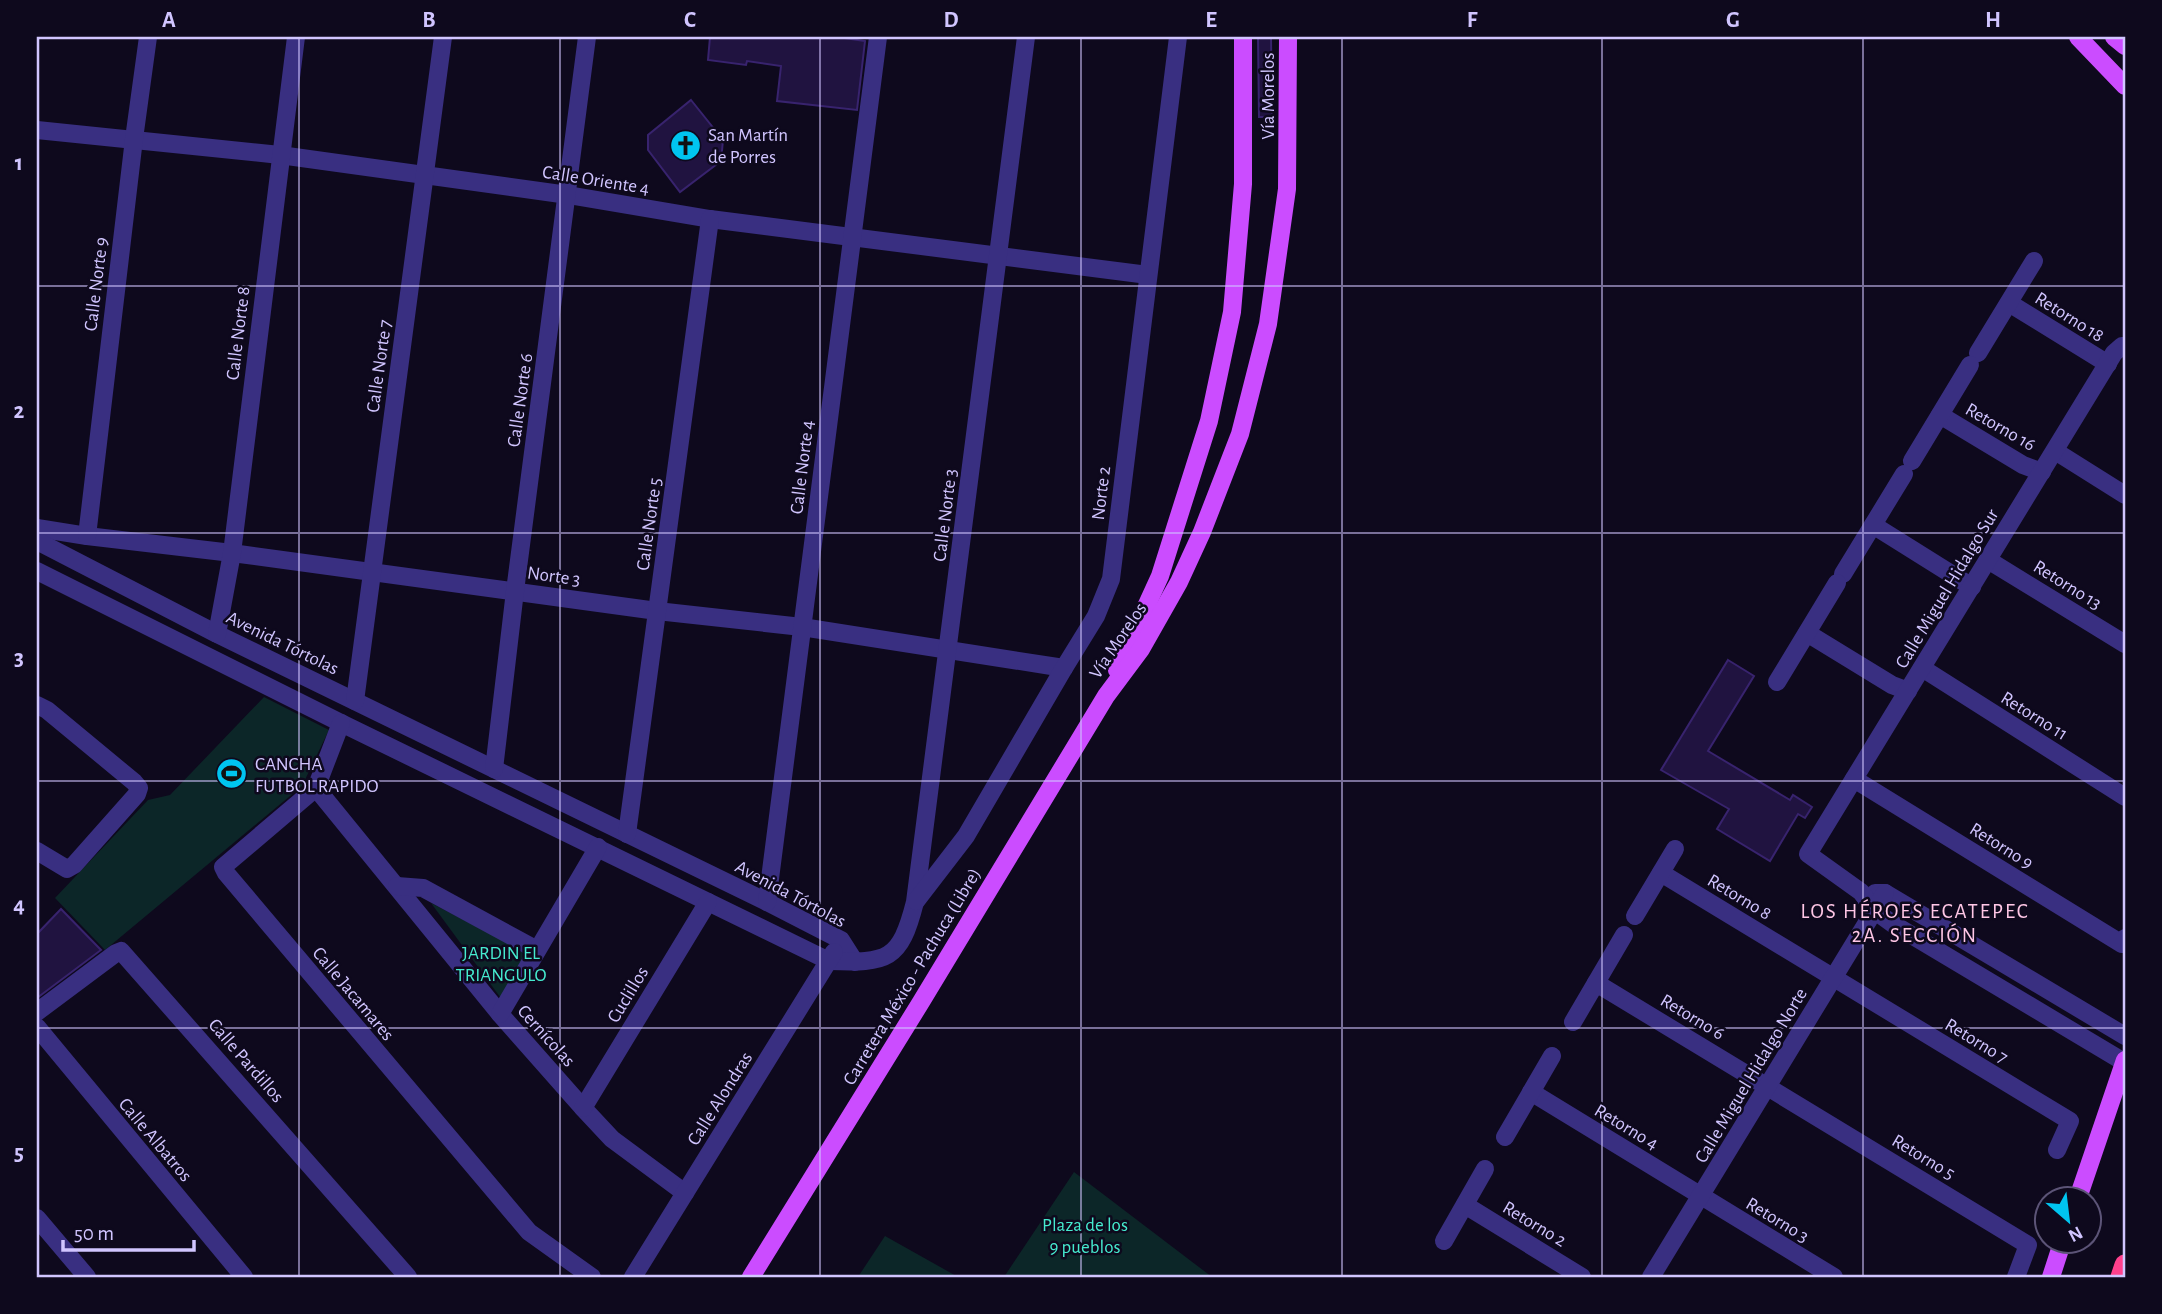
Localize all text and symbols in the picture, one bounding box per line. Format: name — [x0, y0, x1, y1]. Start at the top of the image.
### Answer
text: A — [162, 9, 176, 32]
text: B — [422, 9, 436, 32]
text: C — [684, 9, 696, 32]
text: D — [943, 9, 959, 32]
text: E — [1205, 9, 1217, 32]
text: F — [1467, 9, 1478, 32]
text: G — [1726, 9, 1740, 32]
text: H — [1985, 9, 2001, 32]
street label: Vía Morelos — [1259, 53, 1278, 139]
place label: San Martín de Porres — [708, 126, 788, 167]
church icon: San Martín de Porres — [668, 128, 702, 162]
text: 1 — [15, 152, 23, 175]
street label: Calle Oriente 4 — [541, 163, 651, 198]
street label: Calle Norte 9 — [81, 236, 112, 332]
street label: Calle Norte 8 — [223, 285, 254, 381]
street label: Retorno 18 — [2031, 289, 2107, 346]
street label: Calle Norte 7 — [364, 319, 395, 414]
street label: Calle Norte 6 — [505, 352, 536, 448]
text: 2 — [14, 400, 25, 423]
street label: Retorno 16 — [1962, 400, 2039, 455]
street label: Calle Norte 4 — [787, 419, 818, 515]
street label: Norte 2 — [1089, 465, 1114, 521]
street label: Calle Norte 3 — [930, 468, 961, 563]
street label: Calle Norte 5 — [634, 477, 665, 572]
street label: Calle Miguel Hidalgo Sur — [1892, 506, 2002, 672]
street label: Retorno 13 — [2030, 557, 2105, 614]
street label: Norte 3 — [526, 563, 582, 590]
street label: Vía Morelos — [1086, 600, 1150, 682]
street label: Avenida Tórtolas — [223, 608, 341, 679]
text: 3 — [14, 647, 24, 670]
street label: Retorno 11 — [1997, 688, 2071, 744]
place label: CANCHA FUTBOL RAPIDO — [255, 755, 379, 796]
sports icon: CANCHA FUTBOL RAPIDO — [215, 757, 249, 791]
street label: Retorno 9 — [1966, 819, 2036, 873]
street label: Avenida Tórtolas — [732, 857, 849, 931]
street label: Carretera México - Pachuca (Libre) — [840, 865, 985, 1088]
street label: Retorno 8 — [1704, 871, 1775, 924]
text: 4 — [13, 894, 25, 917]
district label: LOS HÉROES ECATEPEC 2A. SECCIÓN — [1800, 899, 2030, 946]
street label: Calle Jacamares — [308, 944, 397, 1044]
park label: JARDIN EL TRIANGULO — [455, 944, 547, 985]
street label: Cuclillos — [604, 963, 652, 1026]
street label: Calle Miguel Hidalgo Norte — [1692, 985, 1811, 1166]
street label: Retorno 6 — [1657, 991, 1728, 1044]
street label: Cernícolas — [513, 1001, 578, 1071]
street label: Calle Pardillos — [205, 1015, 287, 1107]
street label: Retorno 7 — [1941, 1015, 2011, 1067]
street label: Calle Alondras — [684, 1049, 756, 1149]
street label: Calle Albatros — [115, 1095, 195, 1185]
street label: Retorno 4 — [1591, 1101, 1662, 1154]
street label: Retorno 5 — [1888, 1131, 1958, 1183]
text: 5 — [14, 1142, 24, 1165]
north arrow — [2032, 1184, 2102, 1254]
street label: Retorno 3 — [1742, 1194, 1812, 1246]
street label: Retorno 2 — [1499, 1198, 1570, 1251]
scale bar — [63, 1209, 194, 1253]
park label: Plaza de los 9 pueblos — [1042, 1216, 1128, 1257]
text: N — [2065, 1222, 2086, 1245]
text: 50 m — [74, 1223, 114, 1244]

